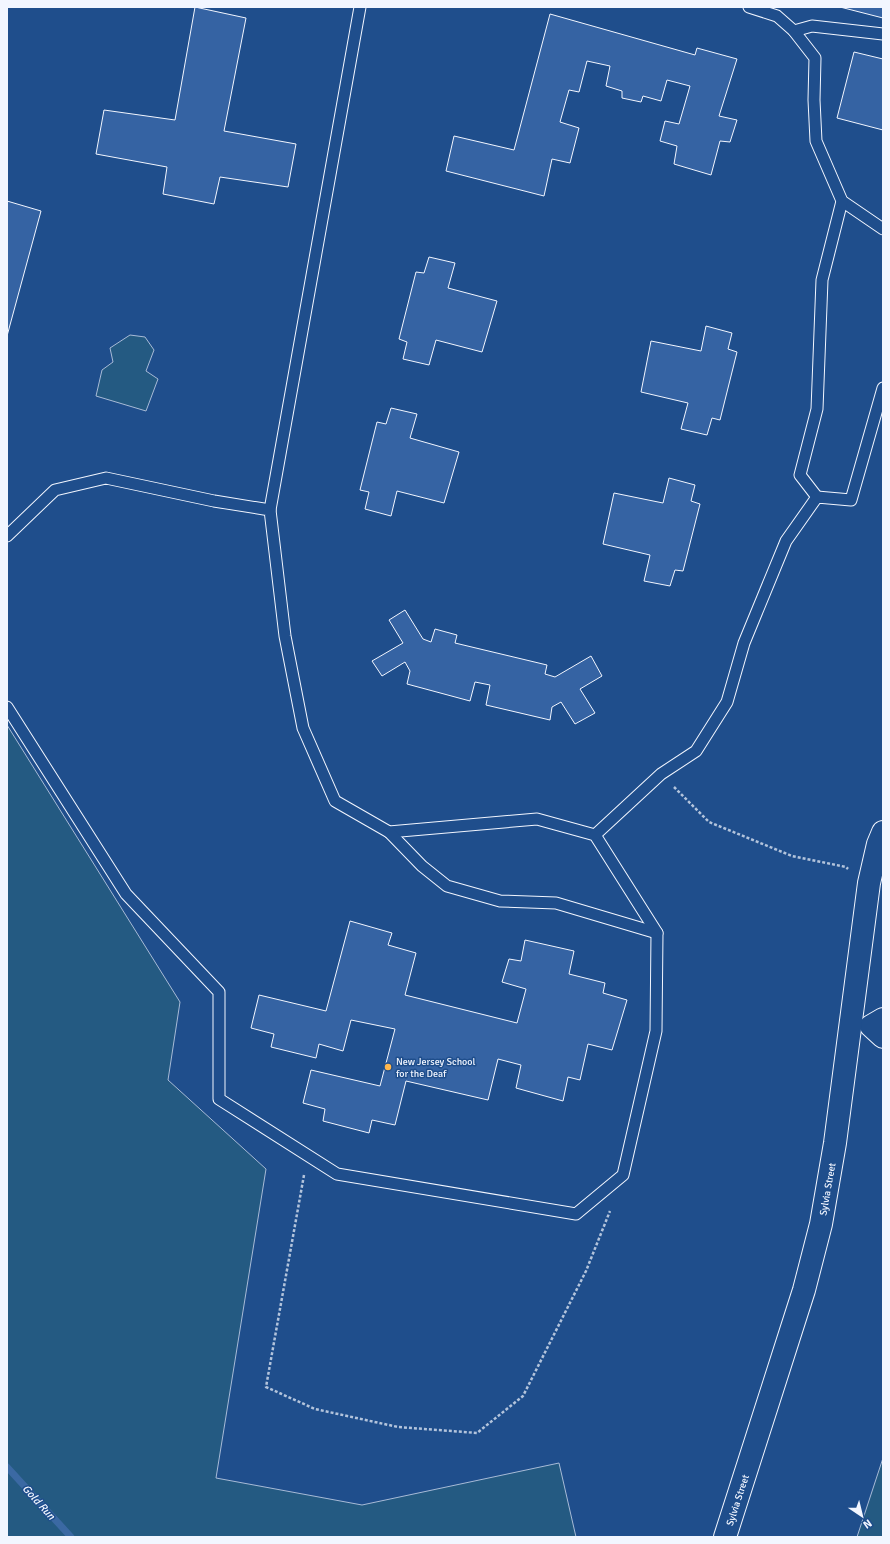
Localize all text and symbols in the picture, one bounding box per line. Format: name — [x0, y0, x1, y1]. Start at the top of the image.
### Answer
place label: New Jersey School for the Deaf — [396, 1056, 476, 1080]
marker: New Jersey School for the Deaf — [383, 1062, 393, 1072]
street label: Sylvia Street — [817, 1161, 839, 1216]
street label: Sylvia Street — [724, 1473, 752, 1528]
water label: Gold Run — [20, 1482, 58, 1523]
north arrow — [842, 1496, 882, 1536]
text: N — [861, 1516, 874, 1531]

